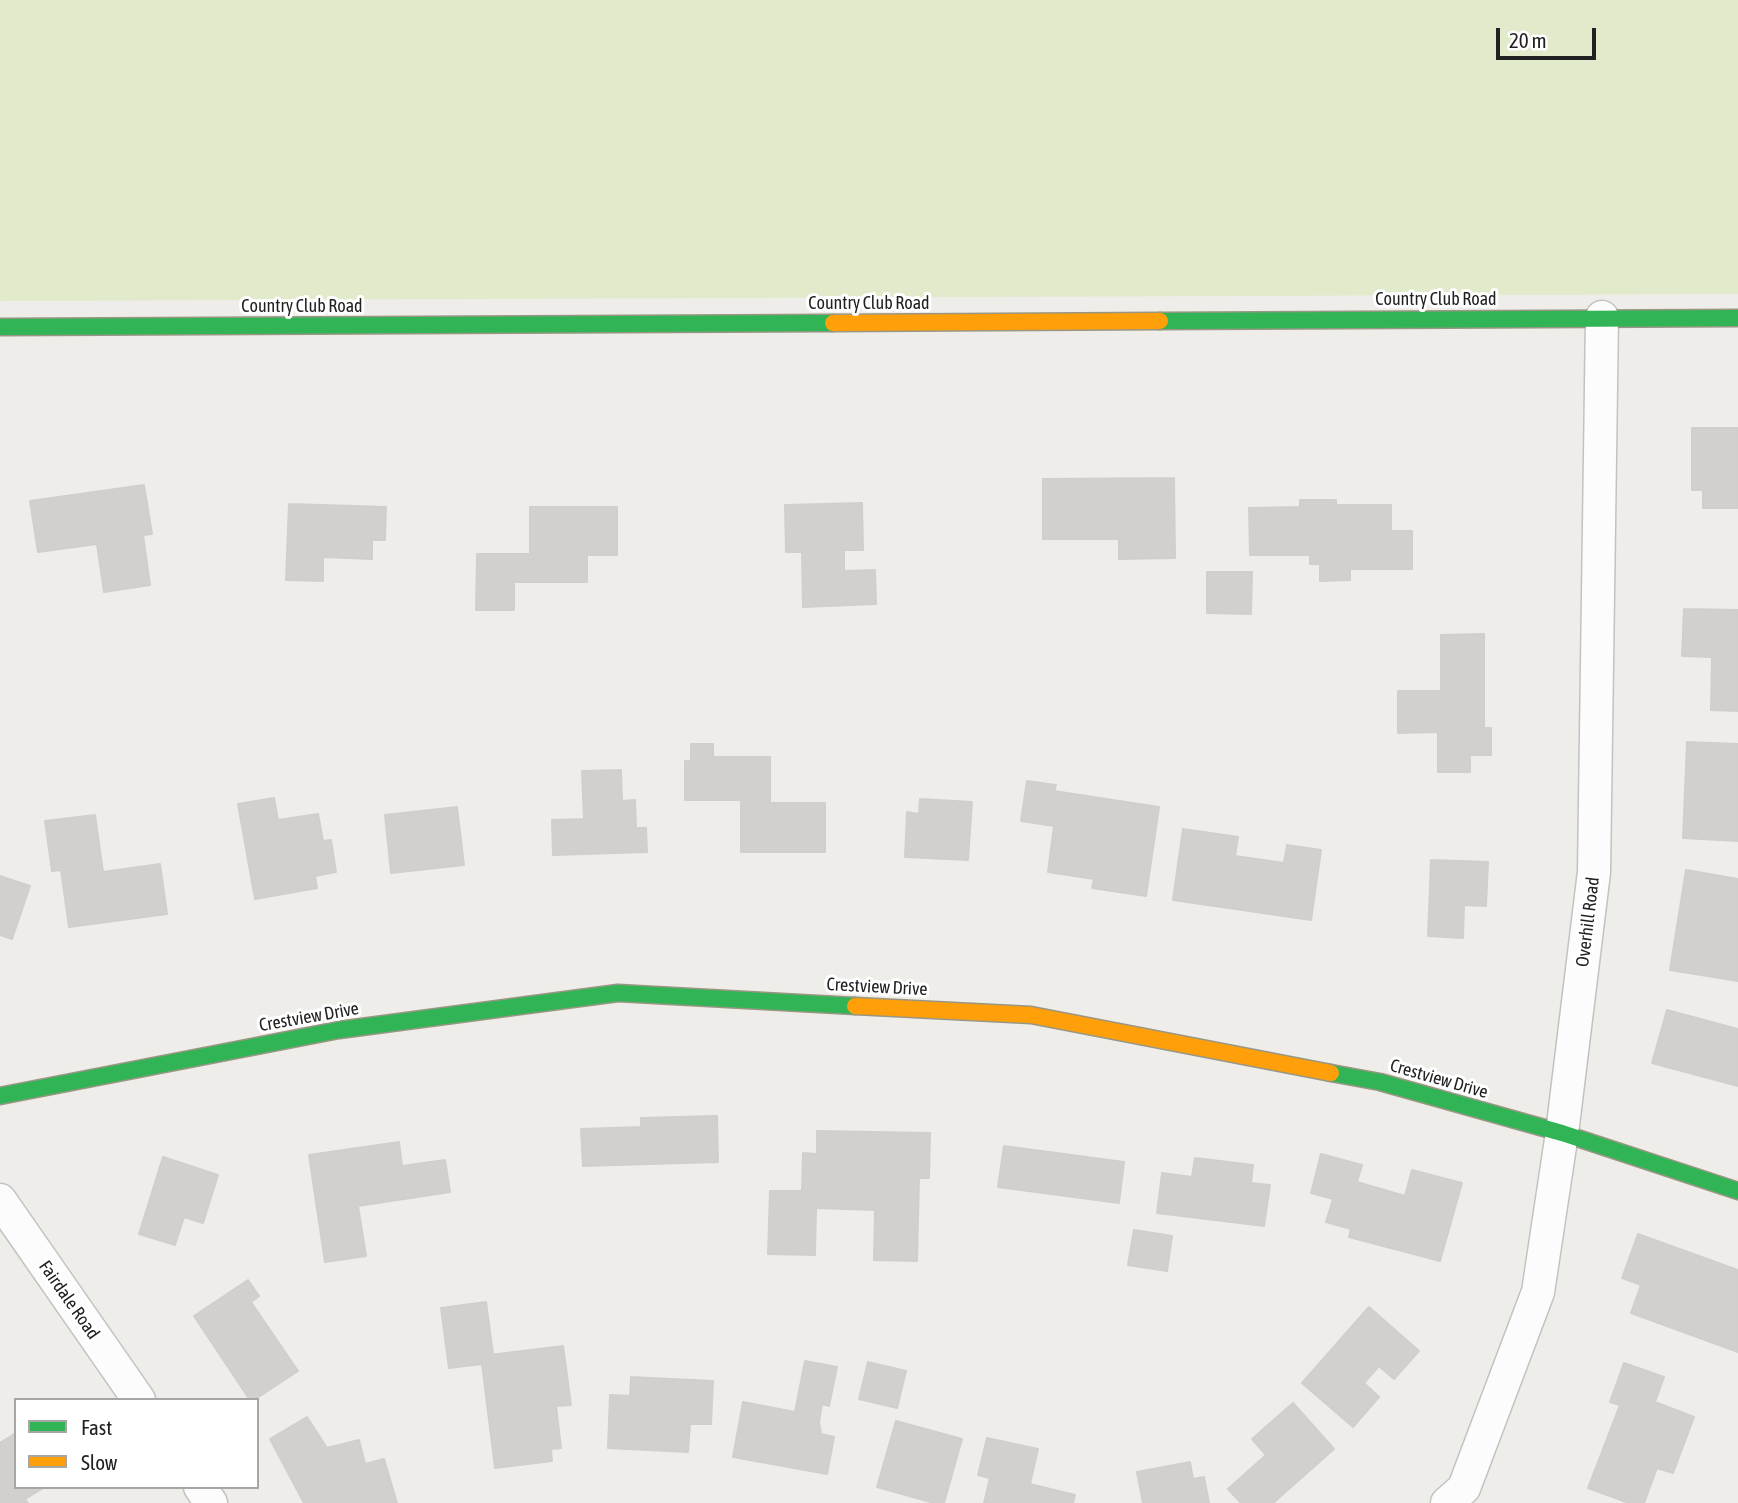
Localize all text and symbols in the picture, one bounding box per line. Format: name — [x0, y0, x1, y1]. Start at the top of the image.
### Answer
scale bar — [1500, 14, 1600, 58]
text: 20 m — [1509, 28, 1547, 52]
street label: Country Club Road — [1375, 288, 1497, 310]
street label: Country Club Road — [808, 292, 930, 314]
street label: Country Club Road — [241, 295, 363, 317]
street label: Overhill Road — [1572, 876, 1604, 968]
street label: Crestview Drive — [826, 974, 928, 1000]
street label: Crestview Drive — [257, 998, 361, 1036]
street label: Crestview Drive — [1388, 1055, 1490, 1103]
street label: Fairdale Road — [34, 1256, 104, 1344]
legend — [14, 1398, 259, 1489]
text: Fast — [81, 1415, 112, 1439]
text: Slow — [81, 1450, 117, 1474]

